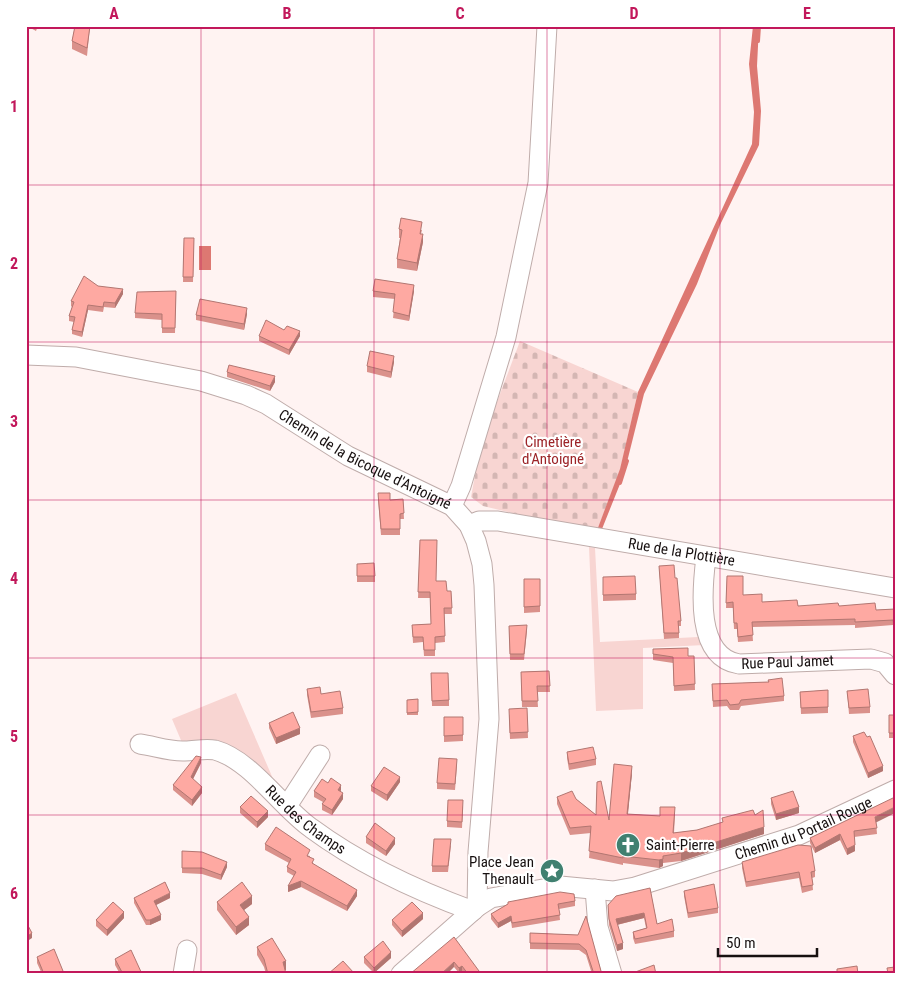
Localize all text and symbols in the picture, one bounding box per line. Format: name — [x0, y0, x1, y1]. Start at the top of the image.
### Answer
text: A — [109, 4, 119, 23]
text: B — [283, 4, 292, 23]
text: C — [455, 4, 465, 23]
text: D — [629, 4, 639, 23]
text: E — [803, 4, 811, 23]
text: 1 — [10, 97, 18, 116]
text: 2 — [10, 254, 18, 273]
street label: Chemin de la Bicoque d'Antoigné — [275, 405, 454, 513]
text: 3 — [10, 412, 18, 431]
park label: Cimetière d'Antoigné — [522, 433, 584, 468]
street label: Rue de la Plottière — [627, 534, 736, 570]
text: 4 — [10, 569, 18, 588]
street label: Rue Paul Jamet — [741, 651, 834, 673]
text: 5 — [10, 727, 18, 746]
street label: Rue des Champs — [262, 781, 349, 858]
street label: Chemin du Portail Rouge — [733, 793, 875, 864]
church icon: Saint-Pierre — [615, 832, 641, 858]
place label: Saint-Pierre — [646, 836, 715, 854]
place label: Place Jean Thenault — [469, 853, 534, 888]
place icon: Place Jean Thenault — [539, 858, 565, 884]
text: 6 — [10, 884, 18, 903]
scale bar — [718, 925, 817, 957]
text: 50 m — [726, 934, 756, 952]

